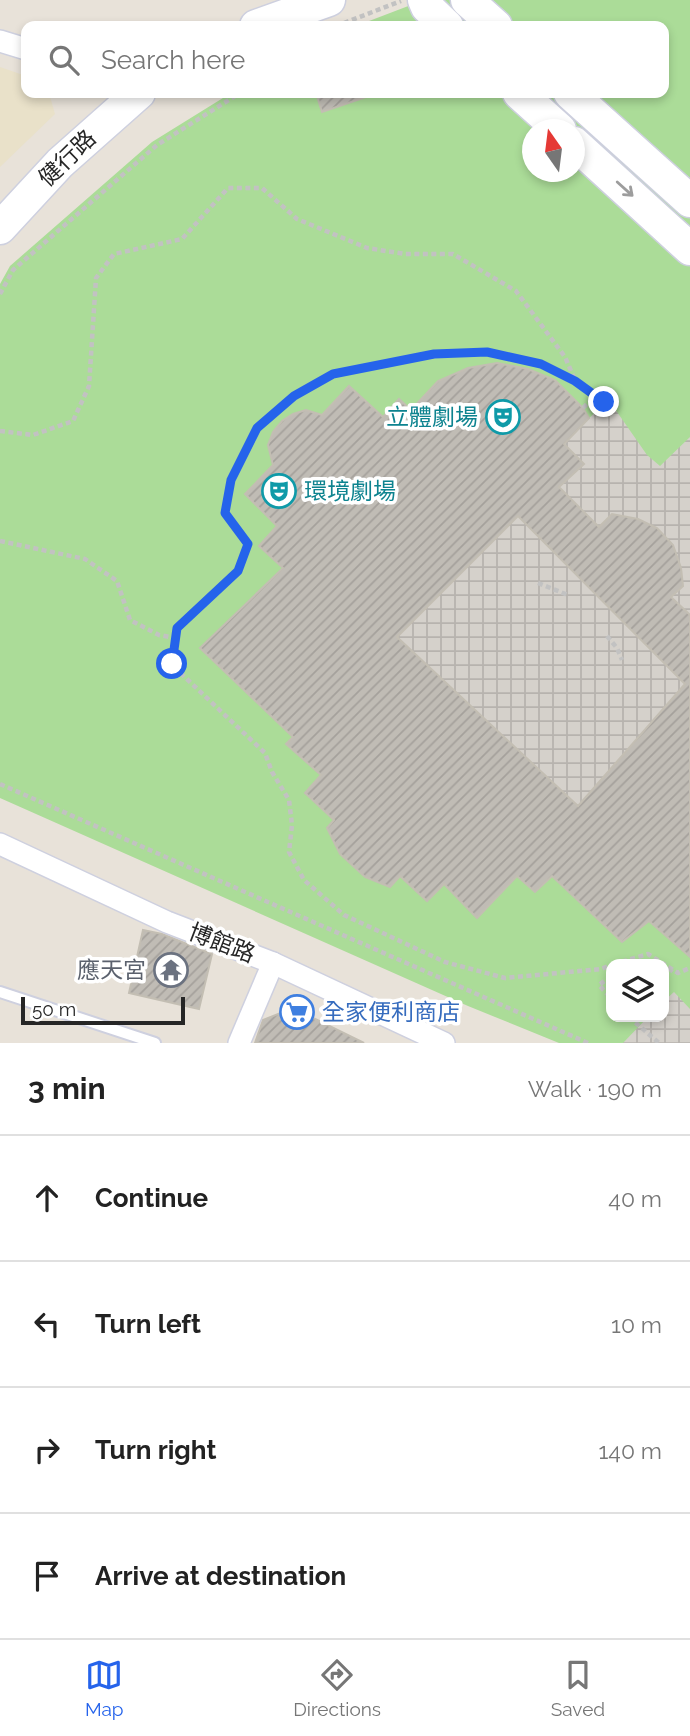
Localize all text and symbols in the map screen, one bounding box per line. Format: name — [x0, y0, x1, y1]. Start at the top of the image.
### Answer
search box — [21, 21, 669, 98]
icon: search — [45, 41, 83, 79]
text: Search here — [101, 45, 245, 75]
north arrow — [522, 119, 585, 182]
street label: 健行路 — [32, 124, 101, 191]
one-way arrow — [616, 181, 634, 197]
route end — [588, 386, 619, 417]
theatre icon: 立體劇場 — [484, 398, 522, 436]
place label: 立體劇場 — [386, 403, 478, 430]
theatre icon: 環境劇場 — [260, 472, 298, 510]
place label: 環境劇場 — [304, 477, 396, 504]
route start — [156, 648, 187, 679]
street label: 博館路 — [185, 918, 259, 968]
temple icon: 應天宮 — [152, 951, 190, 989]
place label: 應天宮 — [77, 956, 146, 983]
map controls — [606, 959, 669, 1022]
button: layers — [606, 959, 669, 1022]
supermarket icon: 全家便利商店 — [278, 993, 316, 1031]
scale bar — [21, 994, 186, 1026]
text: 50 m — [32, 998, 76, 1020]
place label: 全家便利商店 — [322, 998, 460, 1025]
text: 3 min — [28, 1071, 106, 1106]
text: Walk · 190 m — [528, 1075, 662, 1102]
icon: ahead — [28, 1179, 66, 1217]
text: Continue — [95, 1183, 208, 1213]
text: 40 m — [608, 1185, 662, 1212]
icon: left — [28, 1305, 66, 1343]
text: Turn left — [95, 1309, 201, 1339]
text: 10 m — [611, 1311, 662, 1338]
icon: right — [28, 1431, 66, 1469]
text: Turn right — [95, 1435, 216, 1465]
text: 140 m — [599, 1437, 662, 1464]
icon: arrive — [28, 1557, 66, 1595]
text: Arrive at destination — [95, 1561, 346, 1591]
tab: Map — [85, 1656, 124, 1720]
tab: Directions — [293, 1656, 381, 1720]
tab: Saved — [551, 1656, 605, 1720]

